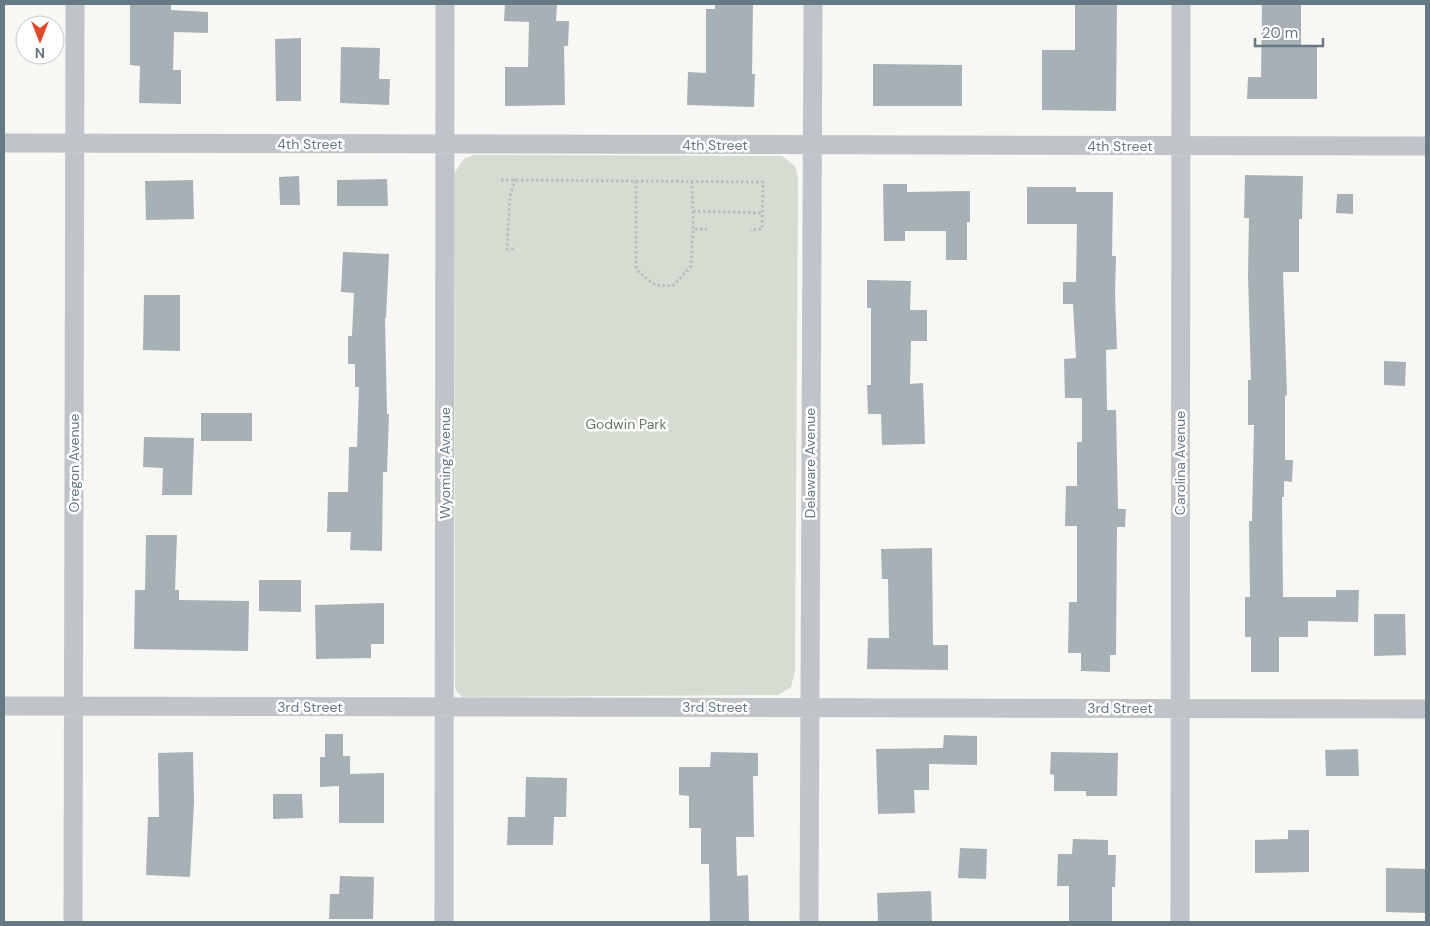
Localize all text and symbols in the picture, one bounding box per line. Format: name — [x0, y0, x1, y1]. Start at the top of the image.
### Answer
north arrow — [15, 15, 65, 65]
scale bar — [1255, 15, 1322, 47]
text: 20 m — [1262, 23, 1298, 43]
text: N — [35, 44, 45, 62]
street label: 4th Street — [277, 135, 343, 153]
street label: 4th Street — [682, 136, 748, 154]
street label: 4th Street — [1087, 137, 1153, 155]
street label: Wyoming Avenue — [436, 407, 454, 519]
street label: Delaware Avenue — [801, 408, 819, 518]
street label: Carolina Avenue — [1171, 411, 1189, 515]
street label: Oregon Avenue — [65, 414, 83, 512]
park label: Godwin Park — [585, 415, 667, 433]
street label: 3rd Street — [277, 698, 343, 716]
street label: 3rd Street — [682, 698, 748, 716]
street label: 3rd Street — [1087, 699, 1153, 717]

